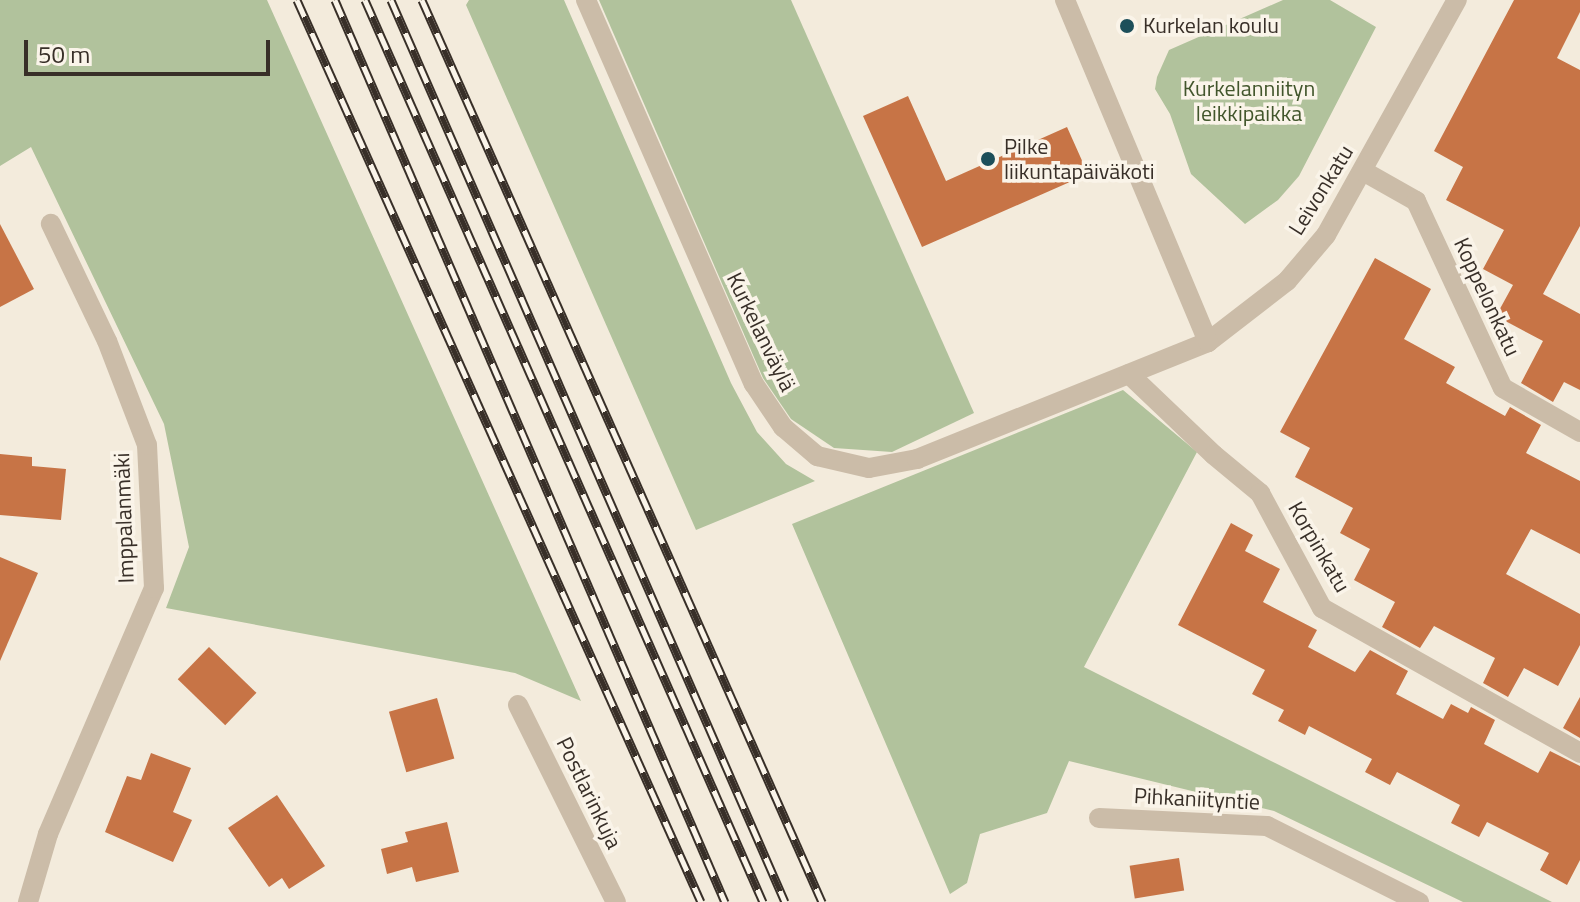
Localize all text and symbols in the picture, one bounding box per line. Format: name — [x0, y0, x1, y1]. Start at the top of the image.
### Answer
place label: Kurkelan koulu — [1143, 13, 1279, 39]
marker: Kurkelan koulu — [1118, 17, 1136, 35]
scale bar — [28, 24, 274, 74]
text: 50 m — [38, 36, 90, 72]
park label: Kurkelanniityn leikkipaikka — [1183, 75, 1315, 126]
place label: Pilke liikuntapäiväkoti — [1004, 133, 1155, 184]
street label: Leivonkatu — [1283, 140, 1359, 240]
marker: Pilke liikuntapäiväkoti — [979, 150, 997, 168]
street label: Koppelonkatu — [1448, 234, 1526, 360]
street label: Kurkelanväylä — [721, 268, 801, 396]
street label: Imppalanmäki — [109, 452, 139, 584]
street label: Korpinkatu — [1282, 497, 1356, 597]
street label: Postlarinkuja — [551, 733, 627, 853]
street label: Pihkaniityntie — [1133, 783, 1261, 815]

